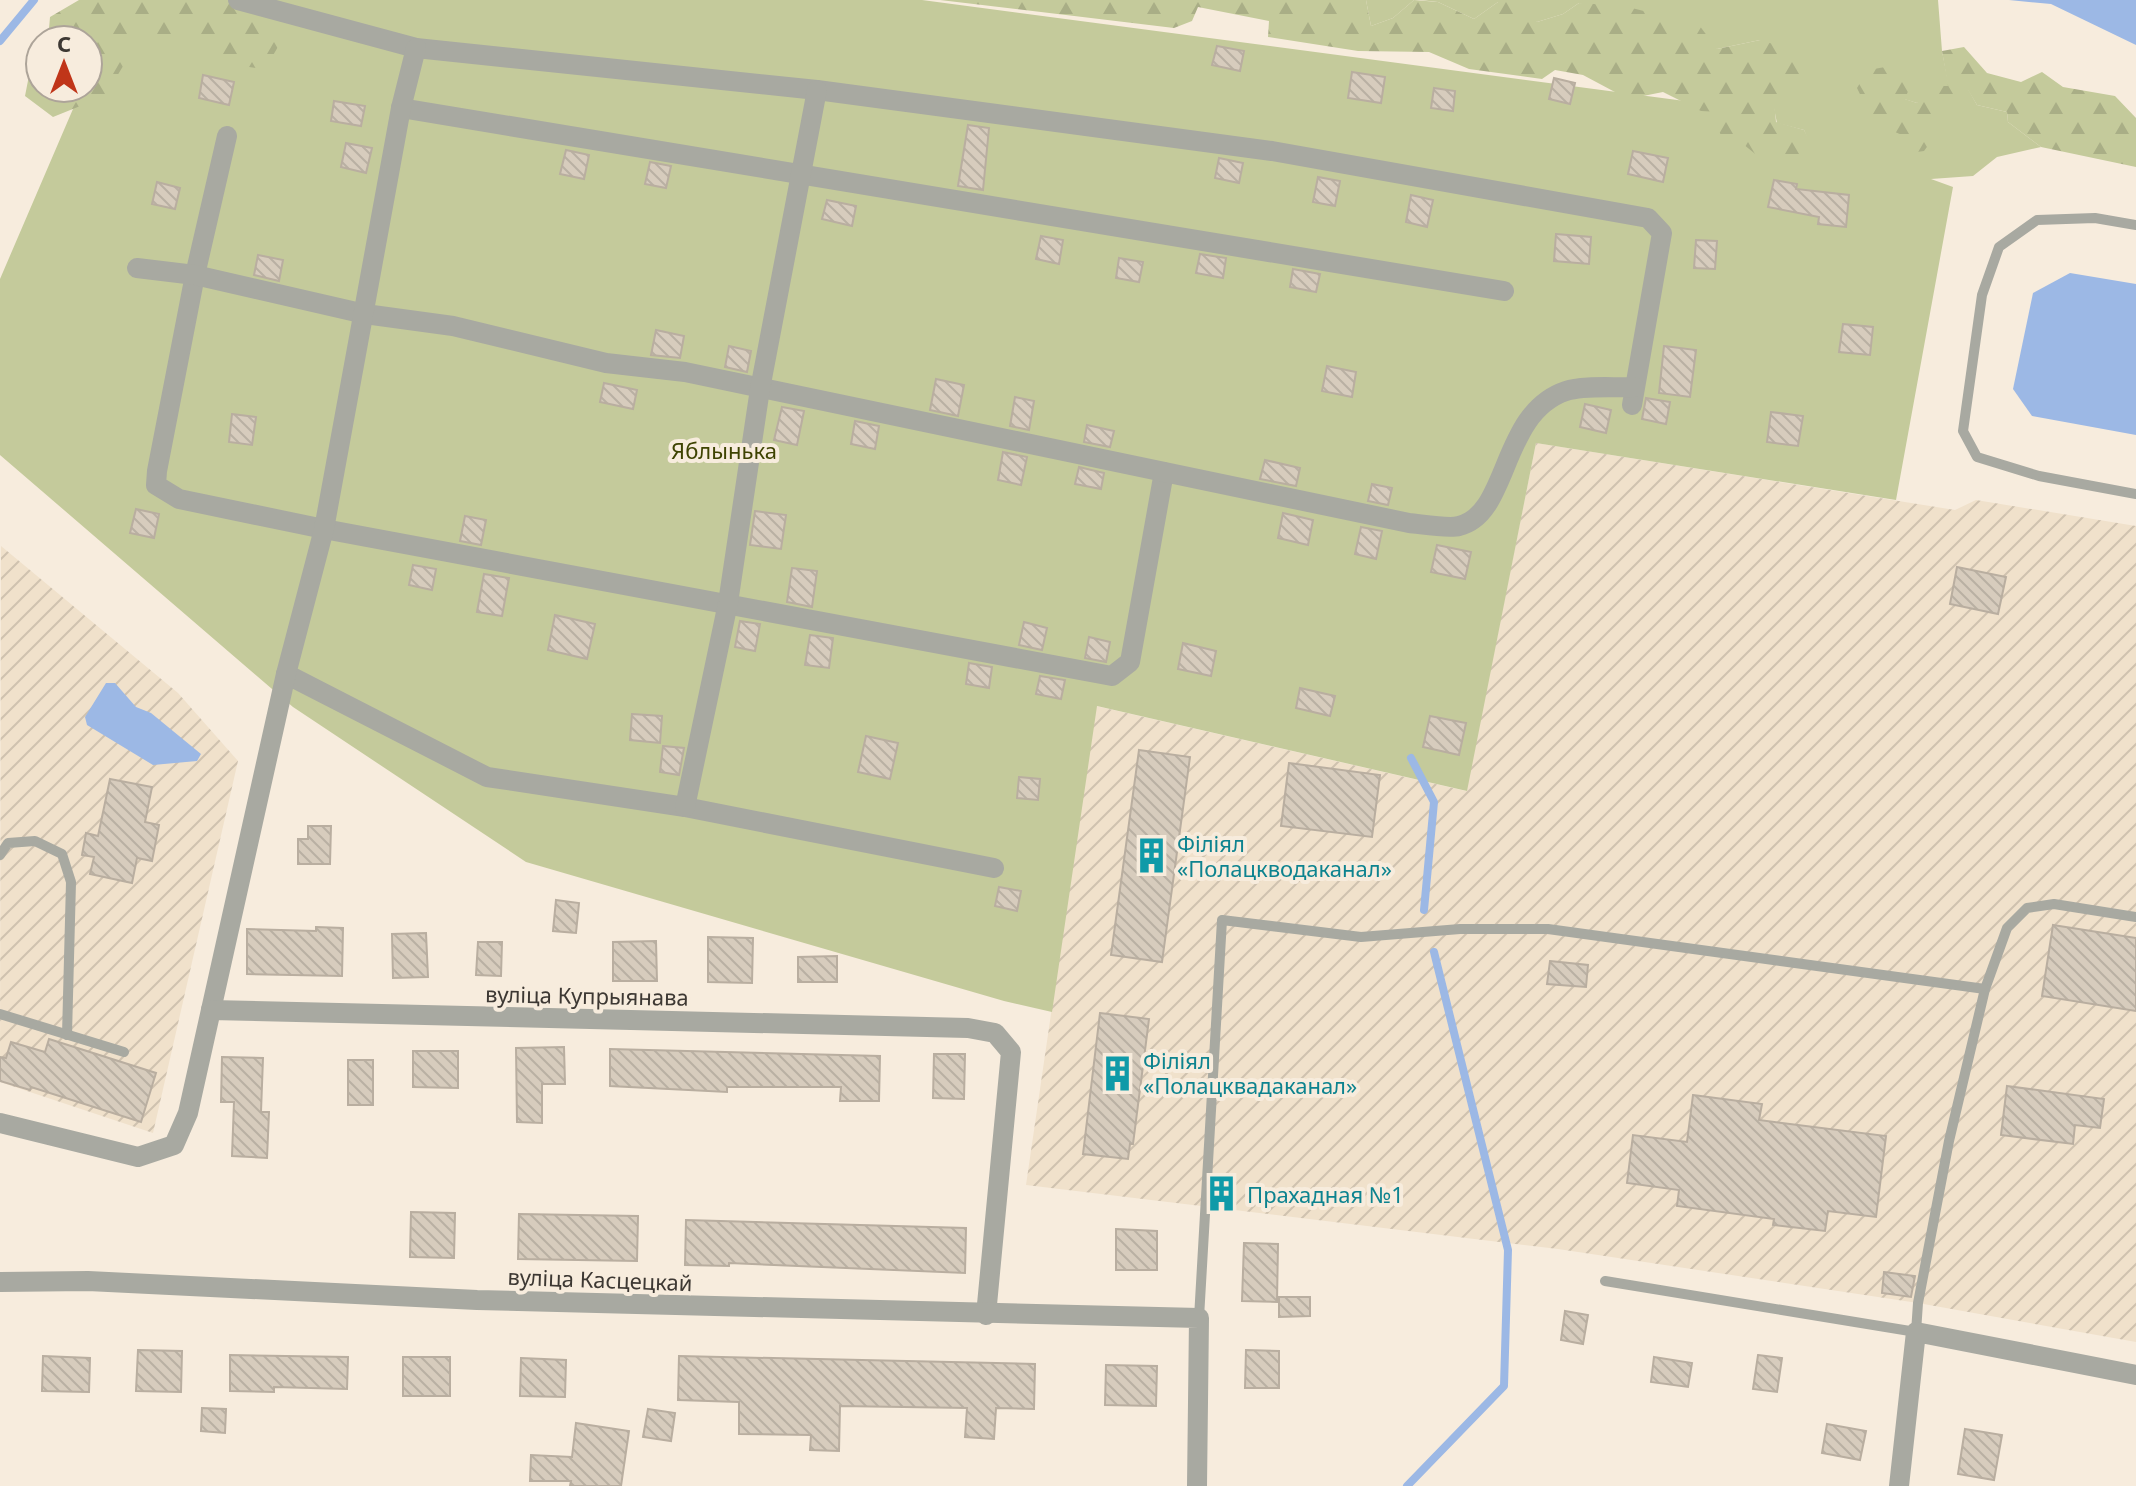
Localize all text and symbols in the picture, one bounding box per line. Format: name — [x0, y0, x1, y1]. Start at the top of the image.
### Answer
north arrow — [24, 24, 104, 104]
text: С — [57, 28, 71, 58]
park label: Яблынька — [671, 435, 777, 465]
place label: Філіял «Полацкводаканал» — [1177, 828, 1392, 883]
building icon: Філіял «Полацкводаканал» — [1132, 837, 1170, 875]
street label: вуліца Купрыянава — [485, 978, 689, 1012]
place label: Філіял «Полацквадаканал» — [1143, 1045, 1357, 1100]
building icon: Філіял «Полацквадаканал» — [1098, 1054, 1136, 1092]
building icon: Прахадная №1 — [1202, 1175, 1240, 1213]
place label: Прахадная №1 — [1247, 1179, 1404, 1209]
street label: вуліца Касцецкай — [507, 1261, 693, 1297]

